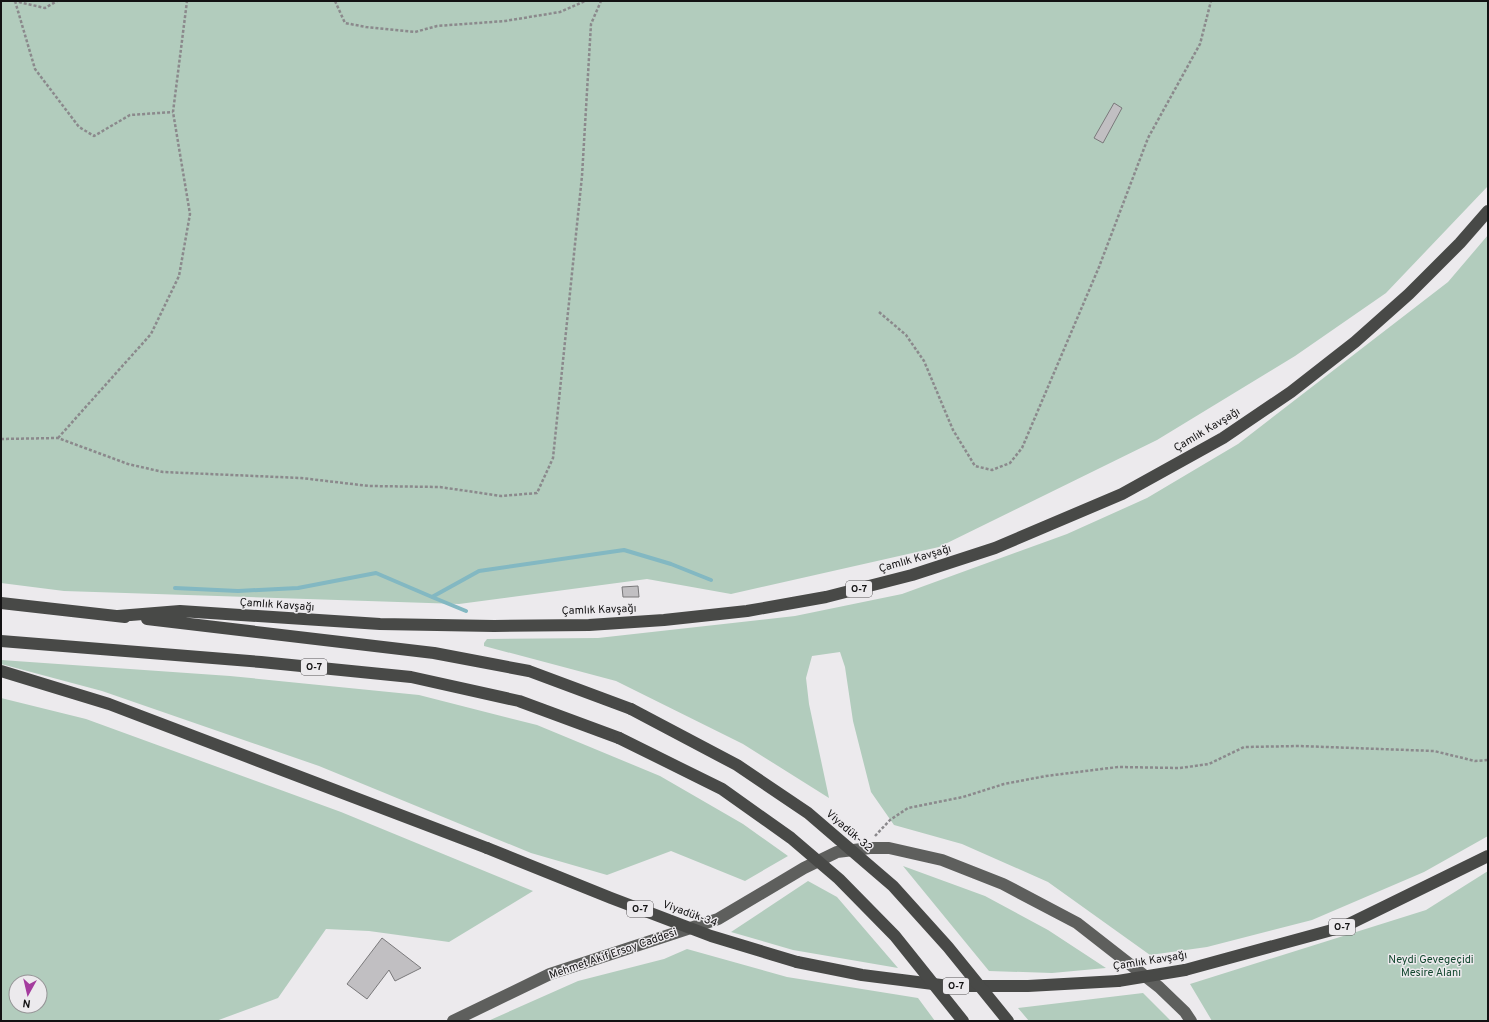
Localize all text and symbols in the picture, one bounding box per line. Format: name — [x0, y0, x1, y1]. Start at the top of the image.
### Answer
street label: Çamlık Kavşağı — [1171, 405, 1243, 455]
street label: Çamlık Kavşağı — [877, 542, 953, 576]
road number: O-7 — [846, 581, 872, 597]
street label: Çamlık Kavşağı — [239, 595, 315, 615]
street label: Çamlık Kavşağı — [561, 602, 637, 618]
road number: O-7 — [301, 659, 327, 675]
street label: Viyadük-32 — [823, 807, 875, 855]
street label: Viyadük-34 — [661, 898, 719, 930]
road number: O-7 — [627, 901, 653, 917]
road number: O-7 — [1329, 919, 1355, 935]
street label: Mehmet Akif Ersoy Caddesi — [547, 925, 679, 983]
street label: Çamlık Kavşağı — [1112, 948, 1188, 974]
park label: Neydi Gevegeçidi Mesire Alanı — [1388, 953, 1474, 980]
north arrow — [8, 974, 48, 1014]
road number: O-7 — [943, 978, 969, 994]
text: N — [22, 995, 32, 1010]

